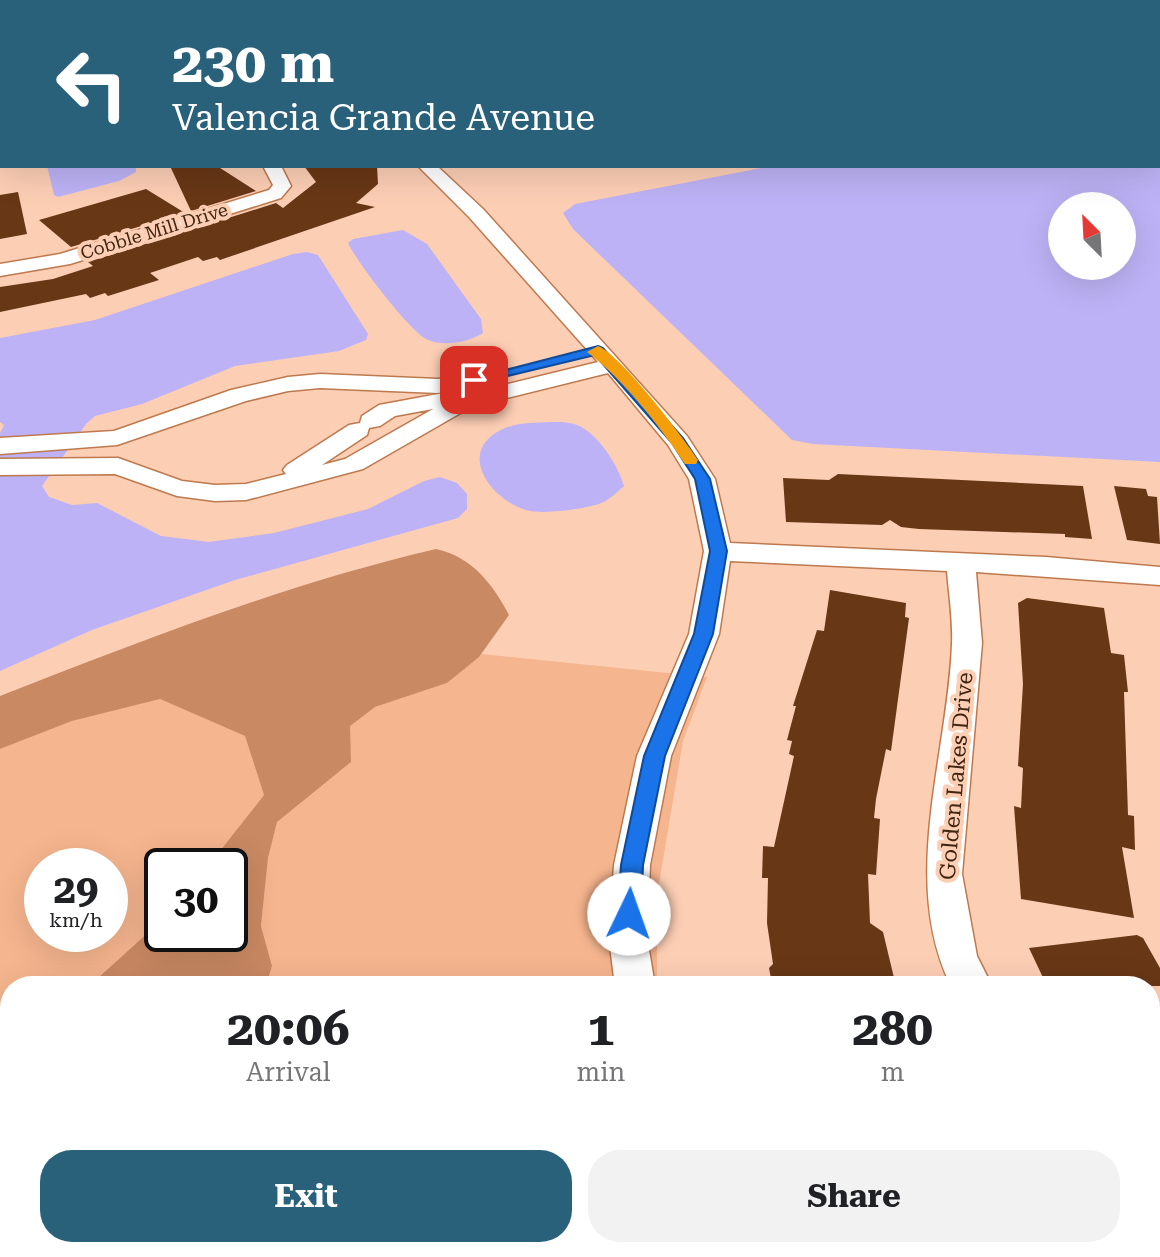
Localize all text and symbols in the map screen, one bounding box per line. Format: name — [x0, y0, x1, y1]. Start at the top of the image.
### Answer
text: 230 m — [172, 30, 334, 96]
icon: left — [40, 32, 144, 136]
text: Valencia Grande Avenue — [172, 97, 595, 139]
north arrow — [1048, 192, 1136, 280]
map controls — [1048, 192, 1136, 280]
street label: Cobble Mill Drive — [78, 199, 230, 263]
pin — [440, 346, 508, 414]
icon: arrive — [452, 358, 496, 402]
street label: Golden Lakes Drive — [934, 671, 978, 881]
speed limit sign: 30 — [144, 848, 248, 952]
text: 29 — [54, 866, 98, 913]
position arrow — [587, 872, 671, 956]
text: km/h — [49, 908, 103, 932]
text: 20:06 — [227, 1001, 350, 1057]
text: 1 — [587, 1001, 614, 1057]
text: 280 — [852, 1001, 933, 1057]
text: Arrival — [246, 1057, 331, 1087]
text: min — [577, 1057, 625, 1087]
text: m — [881, 1057, 905, 1087]
button: Exit — [40, 1150, 572, 1242]
button: Share — [588, 1150, 1120, 1242]

